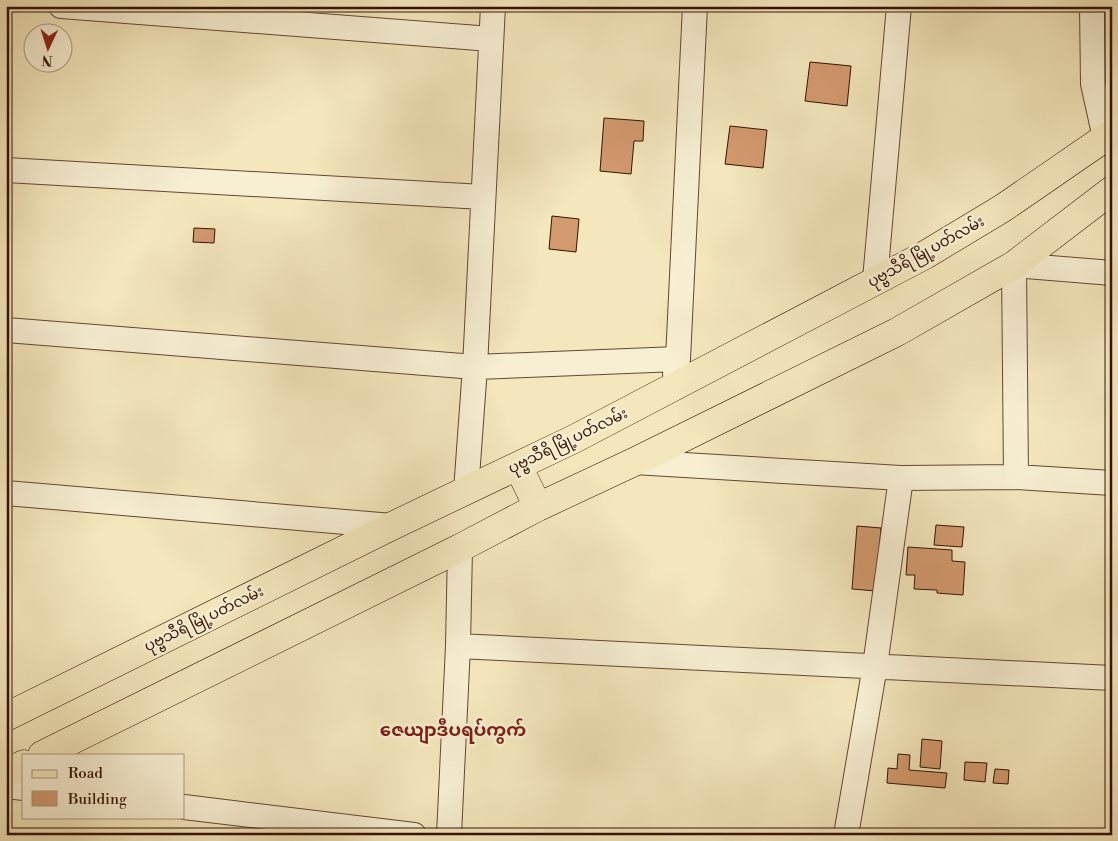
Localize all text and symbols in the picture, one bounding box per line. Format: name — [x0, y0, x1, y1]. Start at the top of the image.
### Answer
north arrow — [22, 22, 72, 72]
text: N — [41, 51, 53, 69]
street label: ပုဗ္ဗသီရိ မြို့ပတ်လမ်း — [864, 211, 989, 294]
street label: ပုဗ္ဗသီရိ မြို့ပတ်လမ်း — [505, 403, 632, 480]
street label: ပုဗ္ဗသီရိ မြို့ပတ်လမ်း — [141, 581, 268, 658]
district label: ဇေယျာဒီပရပ်ကွက် — [380, 718, 526, 745]
legend — [22, 754, 185, 818]
text: Road — [68, 764, 103, 783]
text: Building — [67, 790, 127, 809]

